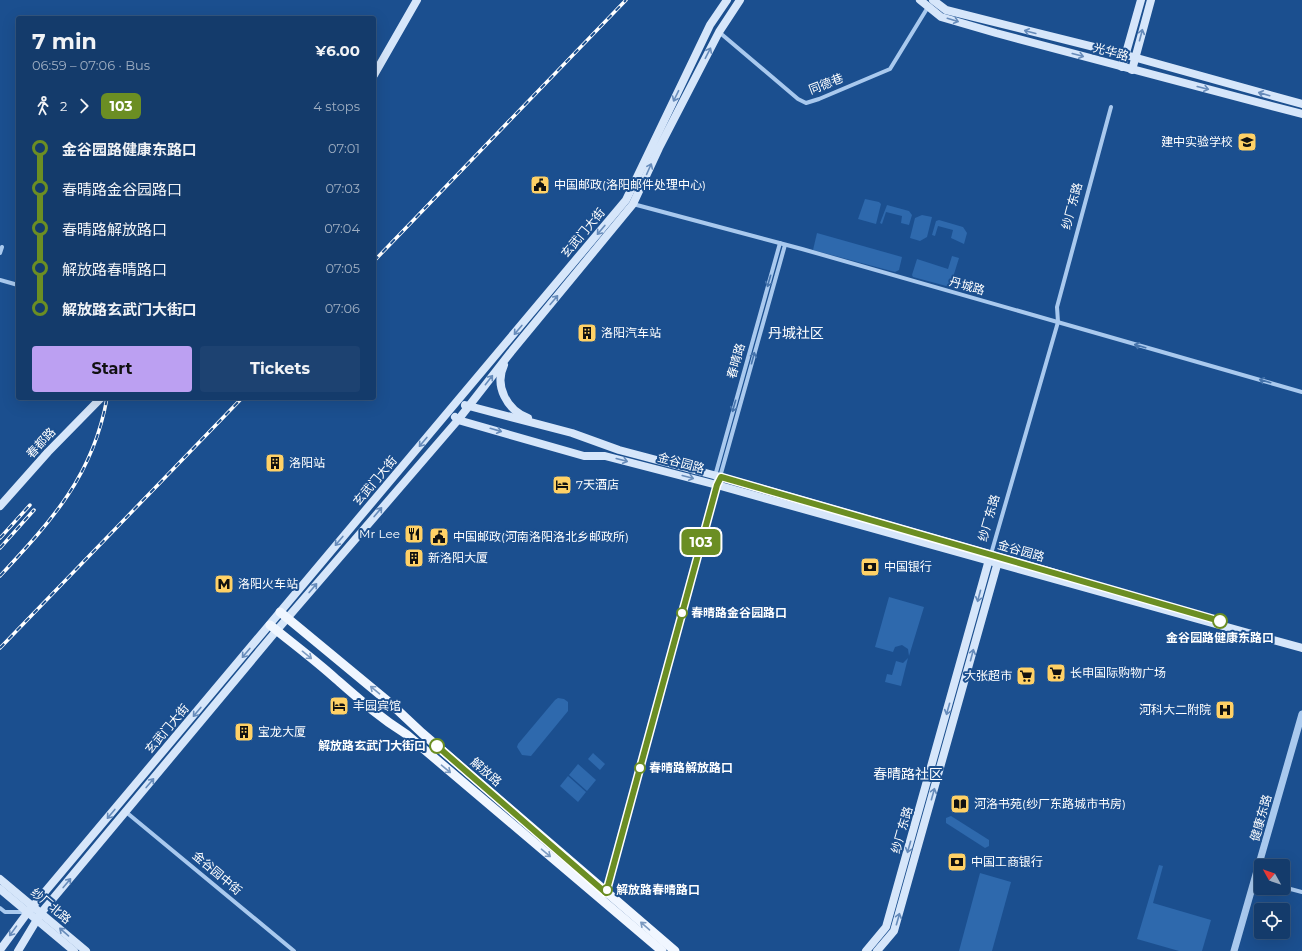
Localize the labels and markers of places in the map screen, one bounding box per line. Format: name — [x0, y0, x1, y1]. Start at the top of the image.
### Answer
school or university icon: 建中实验学校 — [1236, 131, 1258, 153]
place label: 建中实验学校 — [1161, 134, 1233, 149]
public building icon: 中国邮政(洛阳邮件处理中心) — [529, 174, 551, 196]
place label: 中国邮政(洛阳邮件处理中心) — [554, 177, 706, 192]
building icon: 洛阳汽车站 — [576, 322, 598, 344]
place label: 洛阳汽车站 — [601, 325, 661, 340]
building icon: 洛阳站 — [264, 452, 286, 474]
place label: 洛阳站 — [289, 455, 325, 470]
hotel icon: 7天酒店 — [551, 474, 573, 496]
place label: 7天酒店 — [576, 477, 619, 492]
restaurant icon: Mr Lee — [403, 523, 425, 545]
place label: Mr Lee — [359, 526, 400, 541]
public building icon: 中国邮政(河南洛阳洛北乡邮政所) — [428, 526, 450, 548]
place label: 中国邮政(河南洛阳洛北乡邮政所) — [453, 529, 629, 544]
building icon: 新洛阳大厦 — [403, 547, 425, 569]
place label: 新洛阳大厦 — [428, 550, 488, 565]
bank icon: 中国银行 — [859, 556, 881, 578]
place label: 中国银行 — [884, 559, 932, 574]
metro station icon: 洛阳火车站 — [213, 573, 235, 595]
place label: 洛阳火车站 — [238, 576, 298, 591]
place label: 春晴路金谷园路口 — [691, 605, 787, 620]
marker: 春晴路金谷园路口 — [676, 607, 688, 619]
marker: 金谷园路健康东路口 — [1212, 613, 1228, 629]
place label: 金谷园路健康东路口 — [1166, 630, 1274, 645]
supermarket icon: 长申国际购物广场 — [1045, 662, 1067, 684]
supermarket icon: 大张超市 — [1015, 665, 1037, 687]
place label: 长申国际购物广场 — [1070, 665, 1166, 680]
place label: 大张超市 — [964, 668, 1012, 683]
hotel icon: 丰园宾馆 — [328, 695, 350, 717]
place label: 丰园宾馆 — [353, 698, 401, 713]
hospital icon: 河科大二附院 — [1214, 699, 1236, 721]
place label: 河科大二附院 — [1139, 702, 1211, 717]
building icon: 宝龙大厦 — [233, 721, 255, 743]
place label: 宝龙大厦 — [258, 724, 306, 739]
place label: 解放路玄武门大街口 — [318, 738, 426, 753]
marker: 解放路玄武门大街口 — [429, 738, 445, 754]
place label: 春晴路解放路口 — [649, 760, 733, 775]
marker: 春晴路解放路口 — [634, 762, 646, 774]
library icon: 河洛书苑(纱厂东路城市书房) — [949, 793, 971, 815]
place label: 河洛书苑(纱厂东路城市书房) — [974, 796, 1126, 811]
bank icon: 中国工商银行 — [946, 851, 968, 873]
place label: 中国工商银行 — [971, 854, 1043, 869]
place label: 解放路春晴路口 — [616, 882, 700, 897]
marker: 解放路春晴路口 — [601, 884, 613, 896]

